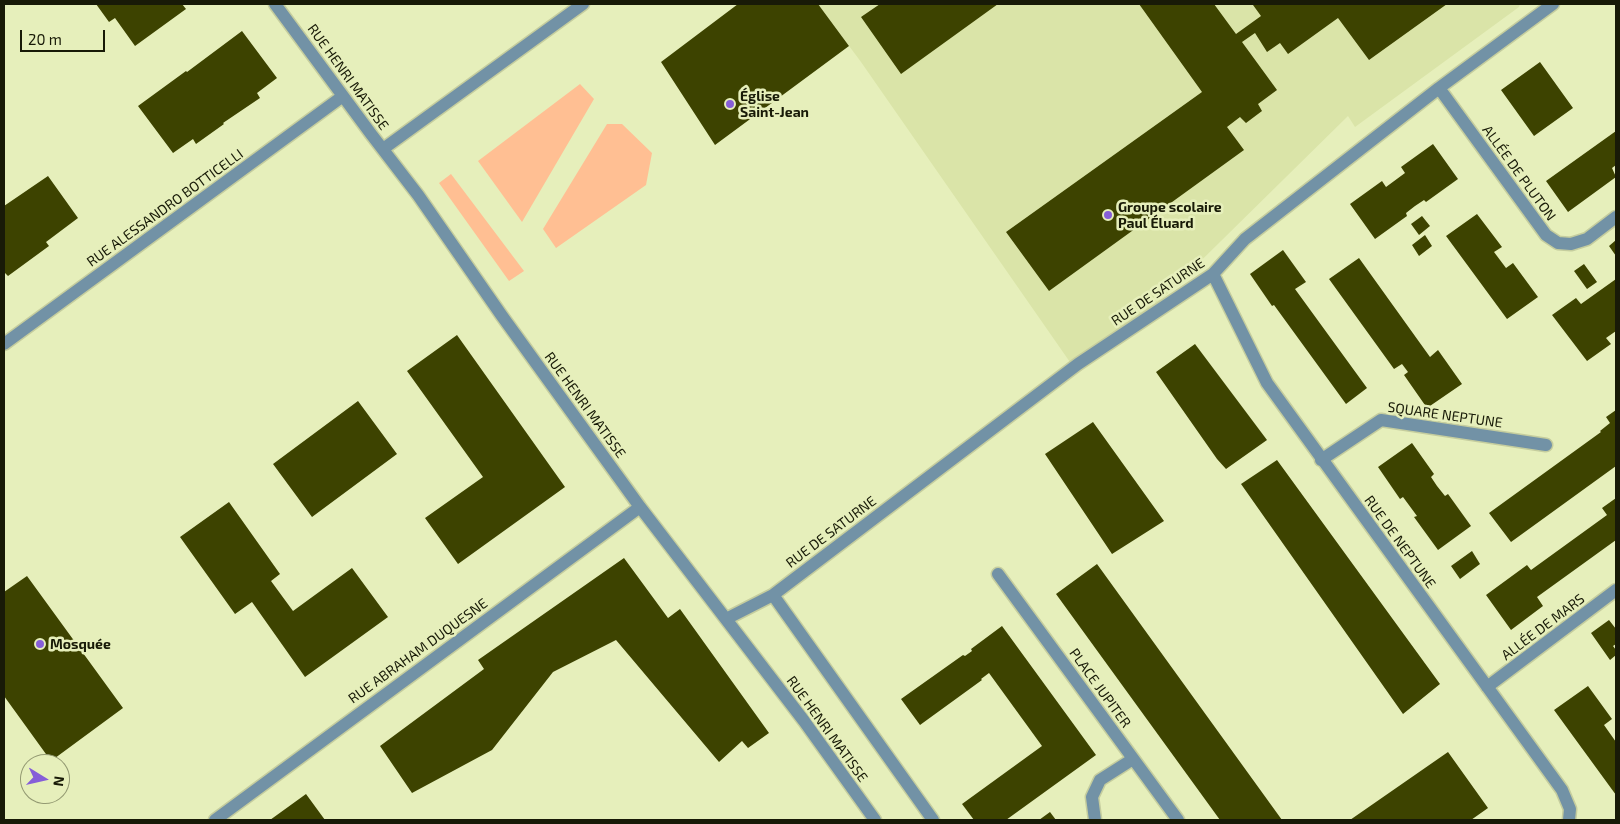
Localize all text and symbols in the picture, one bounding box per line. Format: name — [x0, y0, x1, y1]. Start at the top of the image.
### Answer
scale bar — [22, 20, 108, 52]
street label: RUE HENRI MATISSE — [304, 21, 392, 133]
text: 20 m — [28, 30, 62, 48]
place label: Église Saint-Jean — [740, 88, 809, 120]
marker: Église Saint-Jean — [724, 98, 736, 110]
street label: ALLÉE DE PLUTON — [1479, 122, 1559, 224]
street label: RUE ALESSANDRO BOTTICELLI — [84, 146, 246, 270]
place label: Groupe scolaire Paul Éluard — [1118, 199, 1222, 232]
marker: Groupe scolaire Paul Éluard — [1102, 209, 1114, 221]
street label: RUE DE SATURNE — [1108, 255, 1208, 329]
street label: RUE HENRI MATISSE — [541, 349, 629, 461]
street label: SQUARE NEPTUNE — [1386, 399, 1504, 431]
street label: RUE DE NEPTUNE — [1361, 492, 1439, 592]
street label: RUE DE SATURNE — [783, 493, 879, 571]
street label: ALLÉE DE MARS — [1498, 590, 1588, 664]
street label: RUE ABRAHAM DUQUESNE — [345, 595, 491, 707]
place label: Mosquée — [50, 636, 111, 652]
marker: Mosquée — [34, 638, 46, 650]
street label: PLACE JUPITER — [1066, 645, 1134, 731]
street label: RUE HENRI MATISSE — [783, 673, 871, 785]
north arrow — [20, 754, 70, 804]
text: N — [50, 775, 69, 788]

